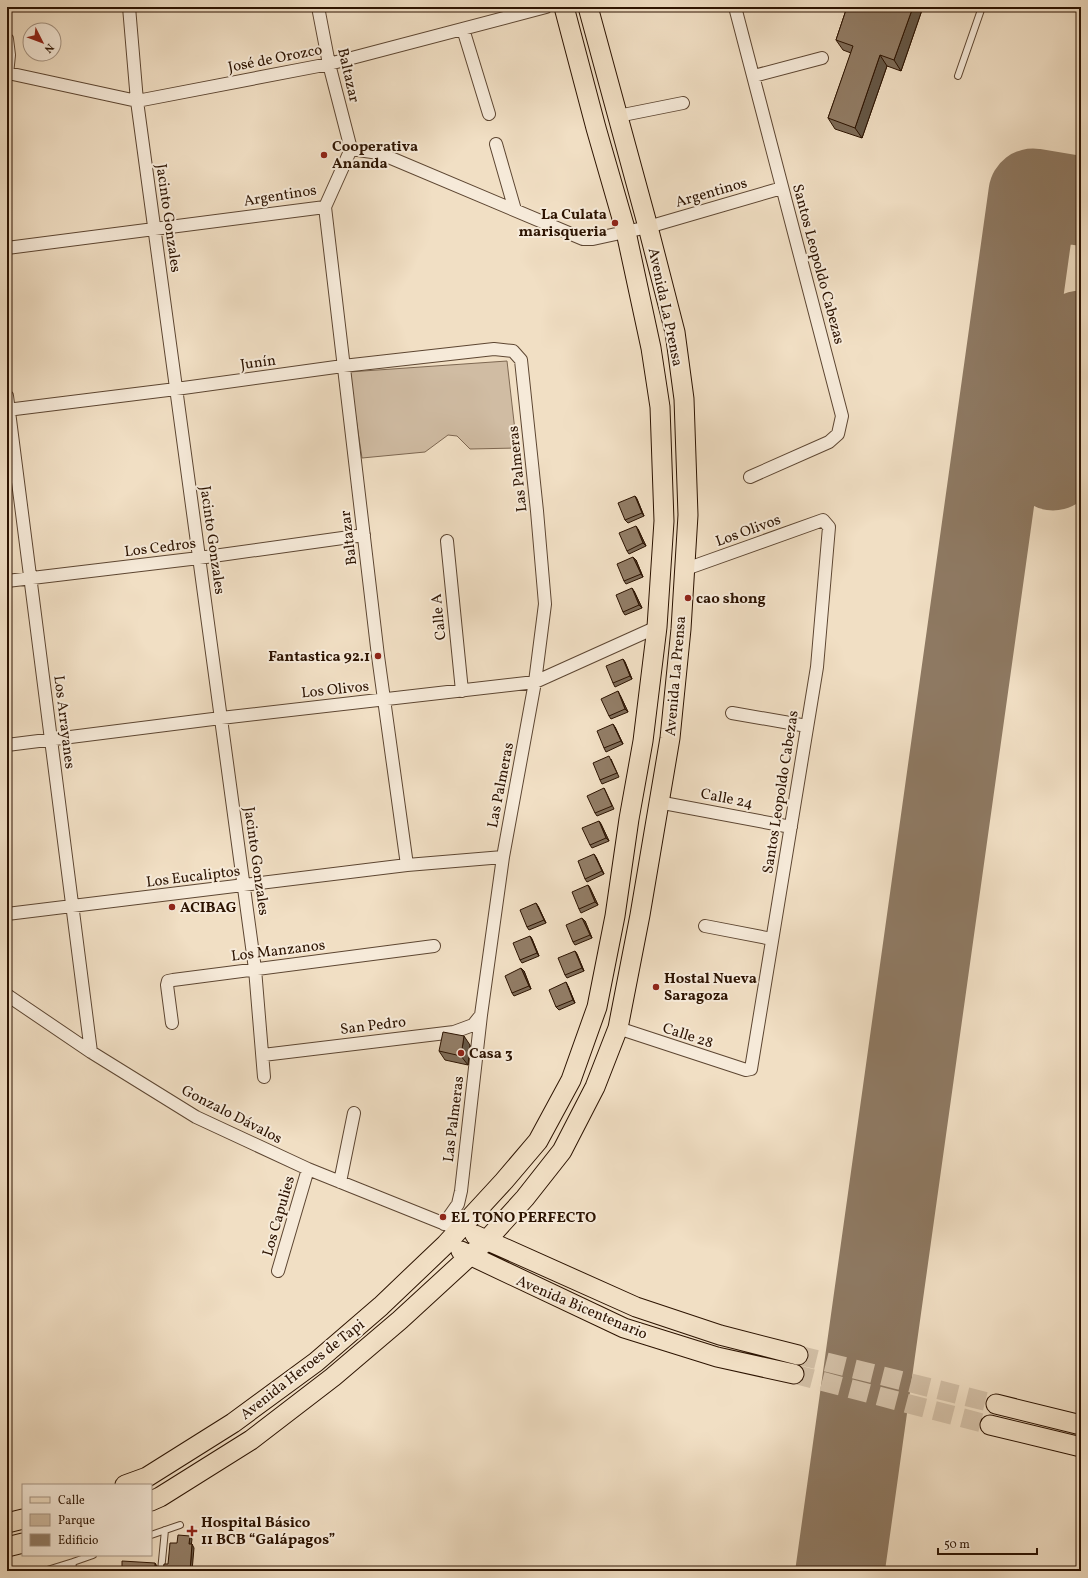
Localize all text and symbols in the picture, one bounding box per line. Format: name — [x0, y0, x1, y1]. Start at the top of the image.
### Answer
north arrow — [22, 22, 62, 62]
text: N — [40, 40, 57, 56]
street label: José de Orozco — [226, 40, 324, 79]
street label: Baltazar — [331, 46, 364, 105]
place label: Cooperativa Ananda — [332, 137, 418, 175]
marker: Cooperativa Ananda — [319, 150, 329, 160]
street label: Jacinto Gonzales — [149, 162, 186, 274]
street label: Argentinos — [673, 173, 750, 214]
street label: Argentinos — [242, 180, 318, 213]
street label: Santos Leopoldo Cabezas — [786, 182, 849, 347]
place label: La Culata marisqueria — [519, 205, 607, 243]
marker: La Culata marisqueria — [610, 218, 620, 228]
street label: Avenida La Prensa — [642, 246, 687, 369]
street label: Junín — [239, 351, 277, 376]
street label: Las Palmeras — [504, 425, 533, 513]
street label: Jacinto Gonzales — [193, 484, 230, 596]
street label: Baltazar — [336, 509, 363, 567]
street label: Los Olivos — [713, 510, 784, 553]
street label: Los Cedros — [123, 534, 197, 563]
place label: cao shong — [696, 589, 766, 610]
street label: Calle A — [427, 592, 452, 641]
marker: cao shong — [683, 593, 693, 603]
street label: Avenida La Prensa — [661, 615, 692, 737]
place label: Fantastica 92.1 — [268, 647, 370, 668]
marker: Fantastica 92.1 — [373, 651, 383, 661]
street label: Los Arrayanes — [47, 674, 80, 770]
street label: Los Olivos — [300, 676, 370, 704]
street label: Santos Leopoldo Cabezas — [758, 709, 805, 875]
street label: Las Palmeras — [483, 741, 520, 830]
street label: Calle 24 — [699, 784, 755, 815]
street label: Jacinto Gonzales — [237, 805, 274, 917]
street label: Los Eucaliptos — [145, 861, 241, 894]
place label: ACIBAG — [180, 898, 237, 919]
marker: ACIBAG — [167, 902, 177, 912]
street label: Los Manzanos — [230, 935, 326, 968]
place label: Hostal Nueva Saragoza — [664, 969, 757, 1007]
marker: Hostal Nueva Saragoza — [651, 982, 661, 992]
street label: San Pedro — [339, 1012, 407, 1041]
street label: Calle 28 — [660, 1018, 716, 1054]
place label: Casa 3 — [469, 1044, 513, 1065]
marker: Casa 3 — [456, 1048, 466, 1058]
street label: Las Palmeras — [439, 1075, 470, 1163]
street label: Gonzalo Dávalos — [177, 1081, 285, 1150]
street label: Los Capulies — [258, 1174, 301, 1259]
place label: EL TONO PERFECTO — [451, 1208, 596, 1229]
marker: EL TONO PERFECTO — [438, 1212, 448, 1222]
street label: Avenida Bicentenario — [512, 1271, 650, 1346]
street label: Avenida Heroes de Tapi — [236, 1315, 370, 1425]
legend — [22, 1484, 152, 1556]
text: Calle — [58, 1493, 85, 1509]
text: Parque — [58, 1513, 95, 1529]
place label: Hospital Básico 11 BCB “Galápagos” — [201, 1513, 335, 1551]
marker: Hospital Básico 11 BCB “Galápagos” — [186, 1525, 198, 1537]
scale bar — [938, 1530, 1037, 1556]
text: Edificio — [58, 1533, 98, 1549]
text: 50 m — [944, 1537, 970, 1553]

